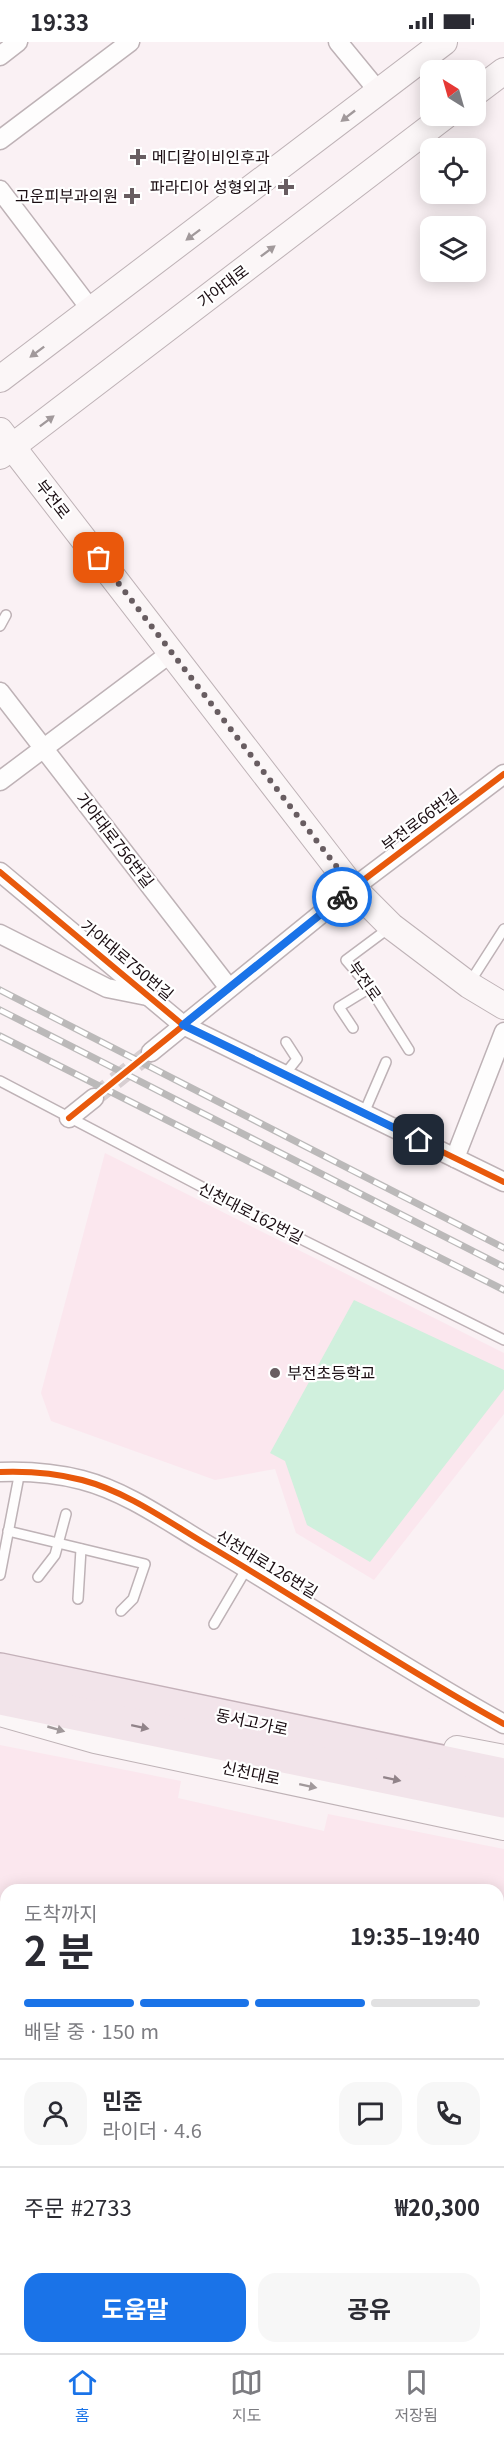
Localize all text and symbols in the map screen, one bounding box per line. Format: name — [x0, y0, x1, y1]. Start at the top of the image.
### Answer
text: 19:33 — [30, 5, 89, 37]
north arrow — [420, 60, 486, 126]
map controls — [420, 60, 486, 282]
one-way arrow — [340, 110, 356, 122]
button: locate — [420, 138, 486, 204]
place label: 메디칼이비인후과 — [152, 144, 270, 168]
marker: 메디칼이비인후과 — [129, 148, 147, 166]
place label: 파라디아 성형외과 — [150, 174, 272, 198]
marker: 파라디아 성형외과 — [277, 178, 295, 196]
place label: 고운피부과의원 — [15, 183, 118, 207]
marker: 고운피부과의원 — [123, 187, 141, 205]
button: layers — [420, 216, 486, 282]
one-way arrow — [185, 228, 201, 241]
one-way arrow — [260, 245, 276, 257]
street label: 가야대로 — [192, 258, 253, 313]
one-way arrow — [29, 346, 45, 358]
one-way arrow — [39, 415, 54, 427]
street label: 부전로 — [31, 474, 77, 523]
pin — [73, 532, 124, 583]
icon: bag — [82, 541, 115, 574]
street label: 부전로66번길 — [376, 782, 463, 856]
street label: 가야대로756번길 — [71, 787, 161, 892]
courier — [312, 867, 372, 927]
icon: bike — [326, 881, 359, 914]
street label: 가야대로750번길 — [76, 913, 179, 1005]
street label: 부전로 — [343, 955, 388, 1006]
pin — [393, 1114, 444, 1165]
icon: home — [402, 1123, 435, 1156]
street label: 신천대로162번길 — [195, 1175, 308, 1249]
place label: 부전초등학교 — [287, 1360, 375, 1384]
marker: 부전초등학교 — [268, 1366, 282, 1380]
street label: 신천대로126번길 — [212, 1523, 323, 1603]
street label: 동서고가로 — [214, 1702, 291, 1740]
one-way arrow — [130, 1723, 149, 1732]
one-way arrow — [47, 1725, 65, 1734]
street label: 신천대로 — [220, 1754, 283, 1790]
one-way arrow — [383, 1775, 402, 1784]
one-way arrow — [299, 1781, 317, 1791]
text: 도착까지 — [24, 1898, 98, 1927]
text: 19:35–19:40 — [350, 1919, 480, 1951]
text: 2 분 — [24, 1921, 94, 1977]
text: 배달 중 · 150 m — [24, 2016, 159, 2045]
button: person — [24, 2082, 87, 2145]
button: chat — [339, 2082, 402, 2145]
button: phone — [417, 2082, 480, 2145]
text: 민준 — [102, 2083, 142, 2115]
text: 라이더 · 4.6 — [102, 2115, 202, 2144]
text: 주문 #2733 — [24, 2190, 132, 2222]
text: ₩20,300 — [395, 2190, 480, 2222]
button: 도움말 — [24, 2273, 246, 2342]
button: 공유 — [258, 2273, 480, 2342]
tab: 홈 — [66, 2366, 99, 2426]
tab: 지도 — [230, 2366, 263, 2426]
tab: 저장됨 — [394, 2366, 438, 2426]

